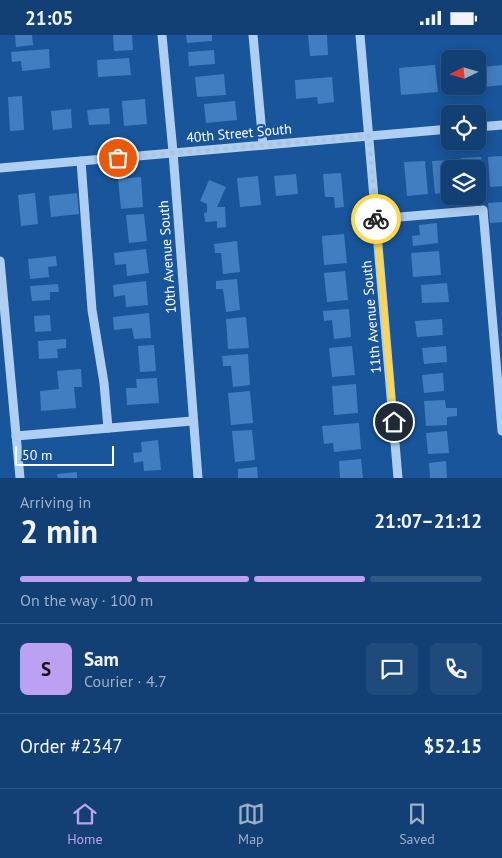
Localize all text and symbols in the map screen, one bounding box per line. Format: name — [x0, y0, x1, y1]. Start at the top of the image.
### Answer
text: 21:05 — [25, 6, 73, 30]
north arrow — [441, 50, 486, 95]
map controls — [441, 50, 486, 205]
button: locate — [441, 105, 486, 150]
street label: 40th Street South — [186, 119, 292, 147]
pin — [97, 137, 139, 179]
icon: bag — [104, 144, 132, 172]
button: layers — [441, 160, 486, 205]
courier — [351, 194, 401, 244]
street label: 10th Avenue South — [154, 200, 180, 314]
icon: bike — [362, 205, 390, 233]
street label: 11th Avenue South — [357, 260, 385, 374]
pin — [373, 401, 415, 443]
icon: home — [380, 408, 408, 436]
scale bar — [15, 443, 114, 466]
text: 50 m — [22, 446, 52, 464]
text: Arriving in — [20, 492, 91, 512]
text: 21:07–21:12 — [374, 509, 482, 533]
text: 2 min — [20, 510, 98, 552]
text: On the way · 100 m — [20, 590, 153, 610]
button: chat — [366, 643, 418, 695]
button: phone — [430, 643, 482, 695]
text: Sam — [84, 647, 119, 671]
text: S — [41, 657, 51, 681]
text: Courier · 4.7 — [84, 671, 167, 691]
text: Order #2347 — [20, 734, 123, 758]
text: $52.15 — [423, 734, 482, 758]
tab: Home — [67, 800, 103, 848]
tab: Map — [237, 800, 265, 848]
tab: Saved — [399, 800, 435, 848]

